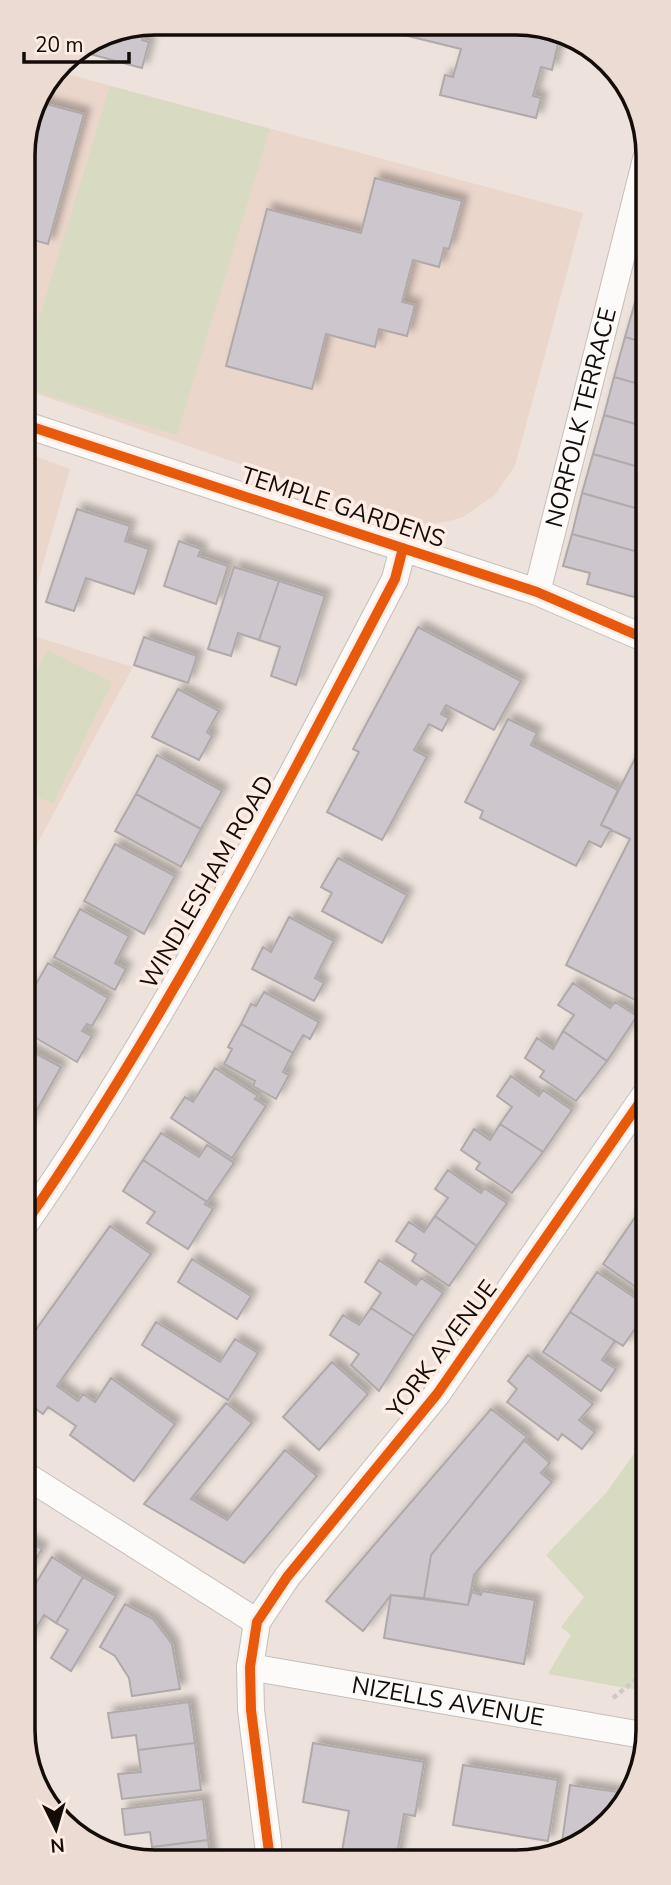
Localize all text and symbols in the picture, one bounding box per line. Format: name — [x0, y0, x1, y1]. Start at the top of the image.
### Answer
scale bar — [24, 21, 130, 65]
text: 20 m — [35, 31, 84, 59]
street label: NORFOLK TERRACE — [538, 304, 624, 531]
street label: TEMPLE GARDENS — [237, 459, 449, 555]
street label: WINDLESHAM ROAD — [133, 769, 281, 995]
street label: YORK AVENUE — [379, 1274, 504, 1425]
street label: NIZELLS AVENUE — [349, 1669, 547, 1734]
north arrow — [21, 1794, 91, 1864]
text: N — [49, 1831, 66, 1859]

